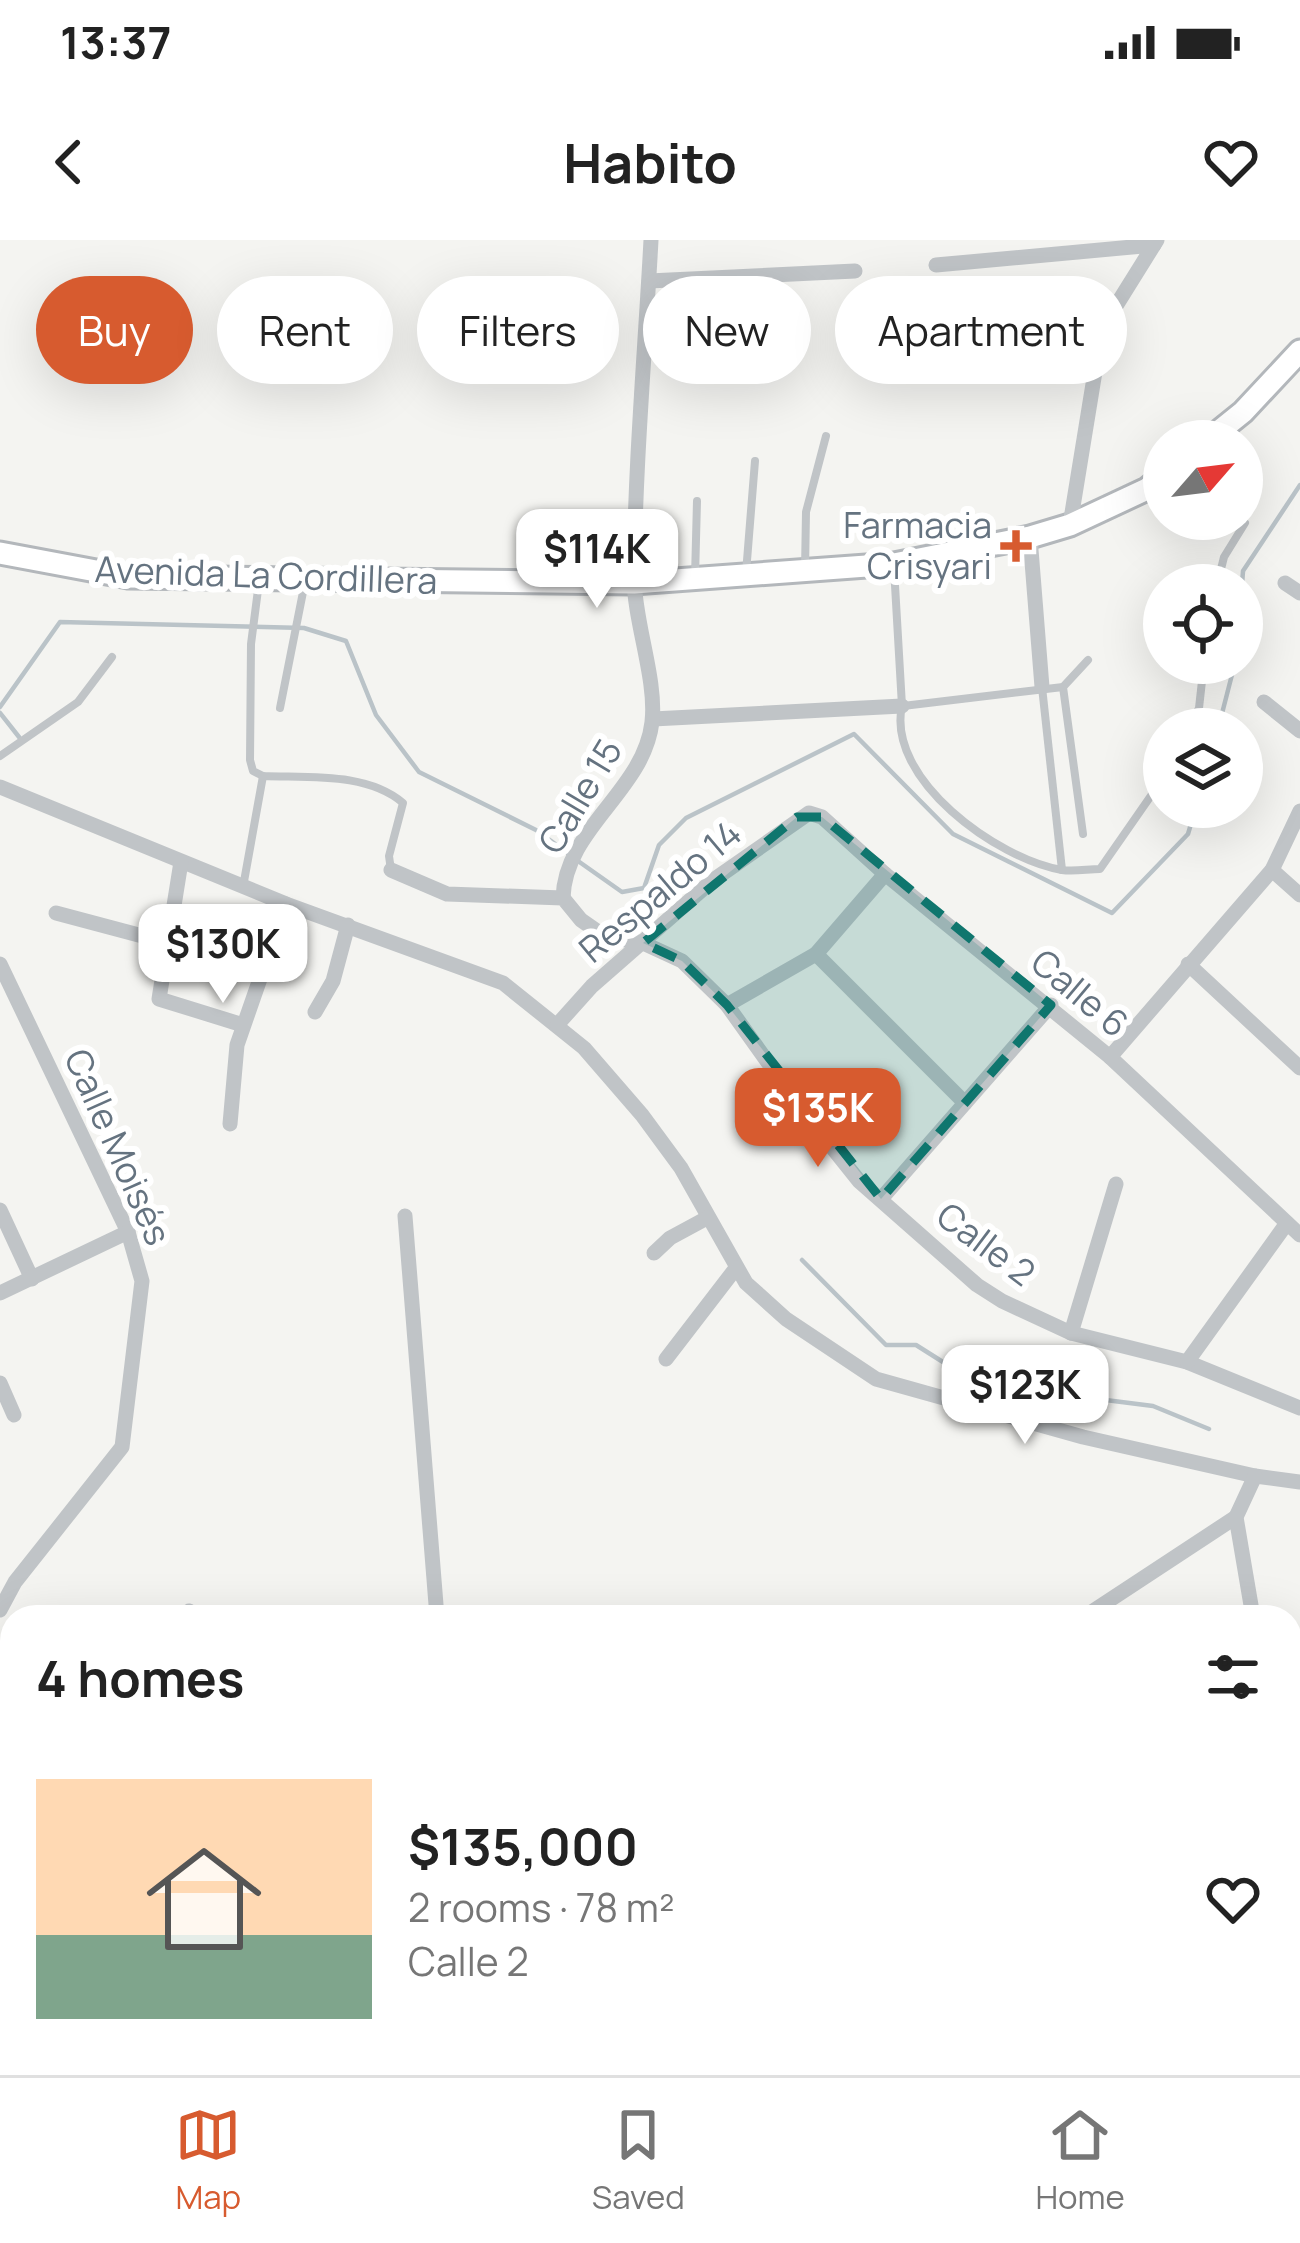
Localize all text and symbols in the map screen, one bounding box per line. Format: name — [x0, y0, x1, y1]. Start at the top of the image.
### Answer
text: 13:37 — [60, 11, 171, 73]
text: Habito — [563, 125, 737, 199]
icon: back — [36, 129, 102, 195]
icon: heart — [1198, 129, 1264, 195]
chip: Buy — [36, 276, 193, 384]
chip: Rent — [217, 276, 393, 384]
chip: Filters — [417, 276, 619, 384]
chip: New — [643, 276, 811, 384]
chip: Apartment — [835, 276, 1127, 384]
north arrow — [1143, 420, 1263, 540]
map controls — [1143, 420, 1263, 828]
place label: Farmacia Crisyari — [843, 500, 992, 590]
pin: $114K — [513, 509, 681, 611]
text: $114K — [543, 521, 651, 575]
marker: Farmacia Crisyari — [1003, 533, 1029, 559]
street label: Avenida La Cordillera — [94, 544, 438, 605]
button: locate — [1143, 564, 1263, 684]
button: layers — [1143, 708, 1263, 828]
street label: Calle 15 — [526, 729, 633, 862]
street label: Respaldo 14 — [568, 808, 751, 973]
pin: $130K — [139, 904, 307, 1006]
text: $130K — [165, 916, 281, 970]
street label: Calle 6 — [1021, 937, 1139, 1048]
street label: Calle Moisés — [53, 1041, 183, 1253]
pin: $135K — [734, 1068, 902, 1170]
text: $135K — [762, 1080, 874, 1134]
street label: Calle 2 — [927, 1191, 1046, 1297]
pin: $123K — [941, 1345, 1109, 1447]
text: $123K — [969, 1357, 1081, 1411]
text: 4 homes — [36, 1643, 244, 1712]
icon: filters — [1200, 1644, 1266, 1710]
text: $135,000 — [408, 1811, 638, 1880]
icon: home — [132, 1827, 276, 1971]
icon: heart — [1200, 1866, 1266, 1932]
text: 2 rooms · 78 m² — [408, 1880, 675, 1934]
text: Calle 2 — [408, 1934, 529, 1988]
tab: Map — [175, 2102, 241, 2219]
tab: Saved — [592, 2102, 685, 2219]
tab: Home — [1035, 2102, 1125, 2219]

